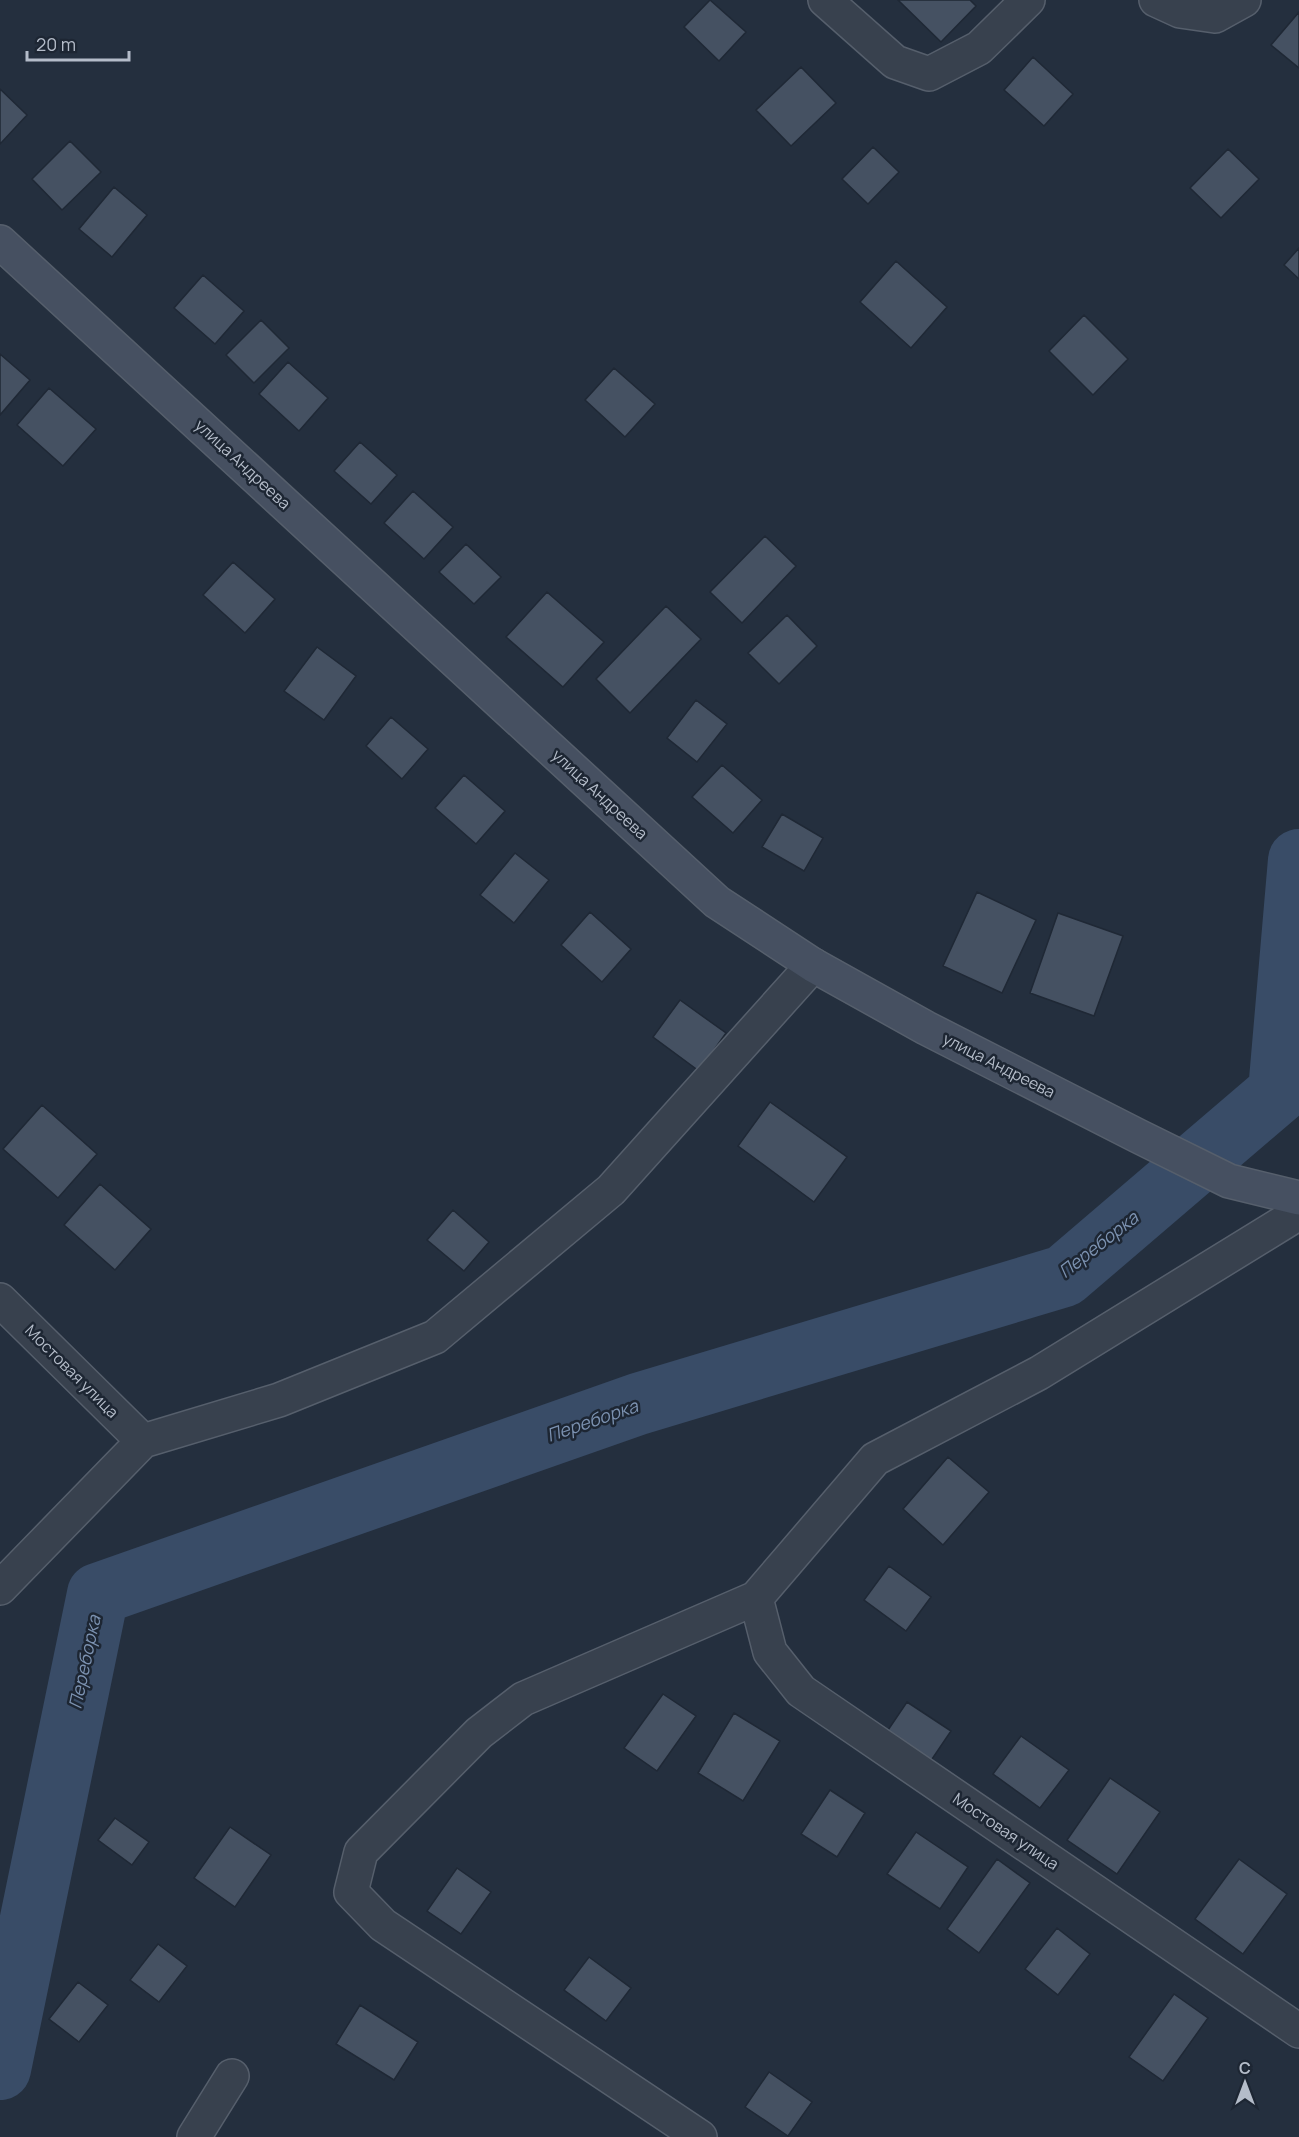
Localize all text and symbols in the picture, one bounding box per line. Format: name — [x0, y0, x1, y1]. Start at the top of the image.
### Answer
scale bar — [27, 24, 129, 62]
text: 20 m — [36, 32, 76, 56]
street label: улица Андреева — [190, 414, 296, 514]
street label: улица Андреева — [547, 744, 653, 844]
street label: улица Андреева — [939, 1027, 1059, 1103]
water label: Переборка — [1053, 1205, 1144, 1283]
street label: Мостовая улица — [20, 1319, 124, 1423]
water label: Переборка — [543, 1393, 642, 1447]
water label: Переборка — [62, 1612, 106, 1711]
street label: Мостовая улица — [949, 1787, 1063, 1875]
north arrow — [1215, 2053, 1275, 2113]
text: С — [1239, 2057, 1251, 2079]

